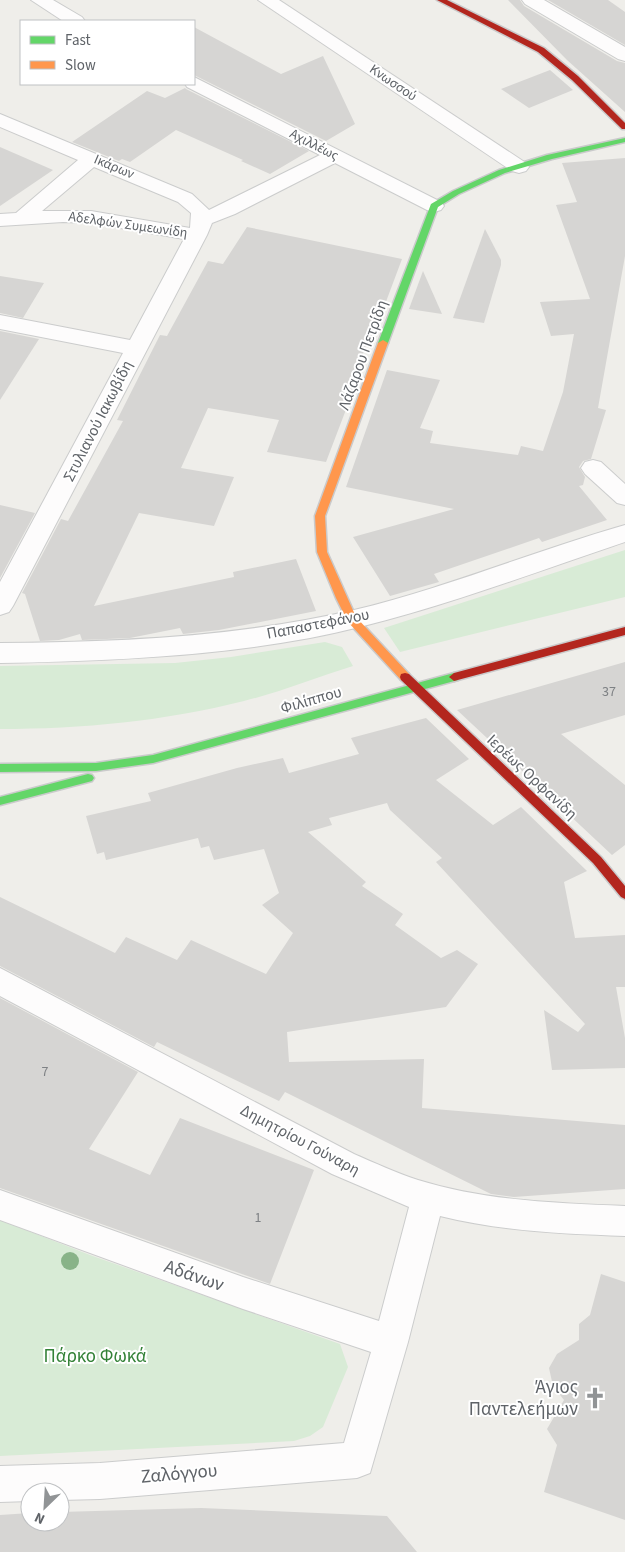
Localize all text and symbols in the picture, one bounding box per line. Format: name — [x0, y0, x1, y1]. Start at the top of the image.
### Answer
legend — [20, 20, 195, 85]
text: Fast — [65, 30, 91, 51]
text: Slow — [65, 55, 96, 76]
street label: Κνωσσού — [365, 60, 421, 106]
street label: Αχιλλέως — [286, 124, 342, 166]
street label: Ικάρων — [91, 150, 138, 185]
street label: Αδελφών Συμεωνίδη — [67, 207, 189, 243]
street label: Λάζαρου Πετρίδη — [333, 297, 393, 413]
street label: Στυλιανού Ιακωβίδη — [58, 357, 138, 485]
street label: Παπαστεφάνου — [265, 603, 371, 645]
street label: Φιλίππου — [278, 681, 344, 719]
house number: 37 — [602, 682, 616, 702]
street label: Ιερέως Ορφανίδη — [482, 729, 582, 825]
house number: 7 — [42, 1062, 49, 1082]
street label: Δημητρίου Γούναρη — [236, 1099, 364, 1181]
house number: 1 — [255, 1208, 262, 1228]
street label: Αδάνων — [160, 1253, 228, 1299]
park label: Πάρκο Φωκά — [44, 1343, 147, 1370]
place label: Άγιος Παντελεήμων — [469, 1374, 578, 1423]
church icon: Άγιος Παντελεήμων — [582, 1385, 608, 1411]
street label: Ζαλόγγου — [140, 1457, 218, 1491]
north arrow — [20, 1482, 70, 1532]
text: N — [31, 1507, 48, 1529]

